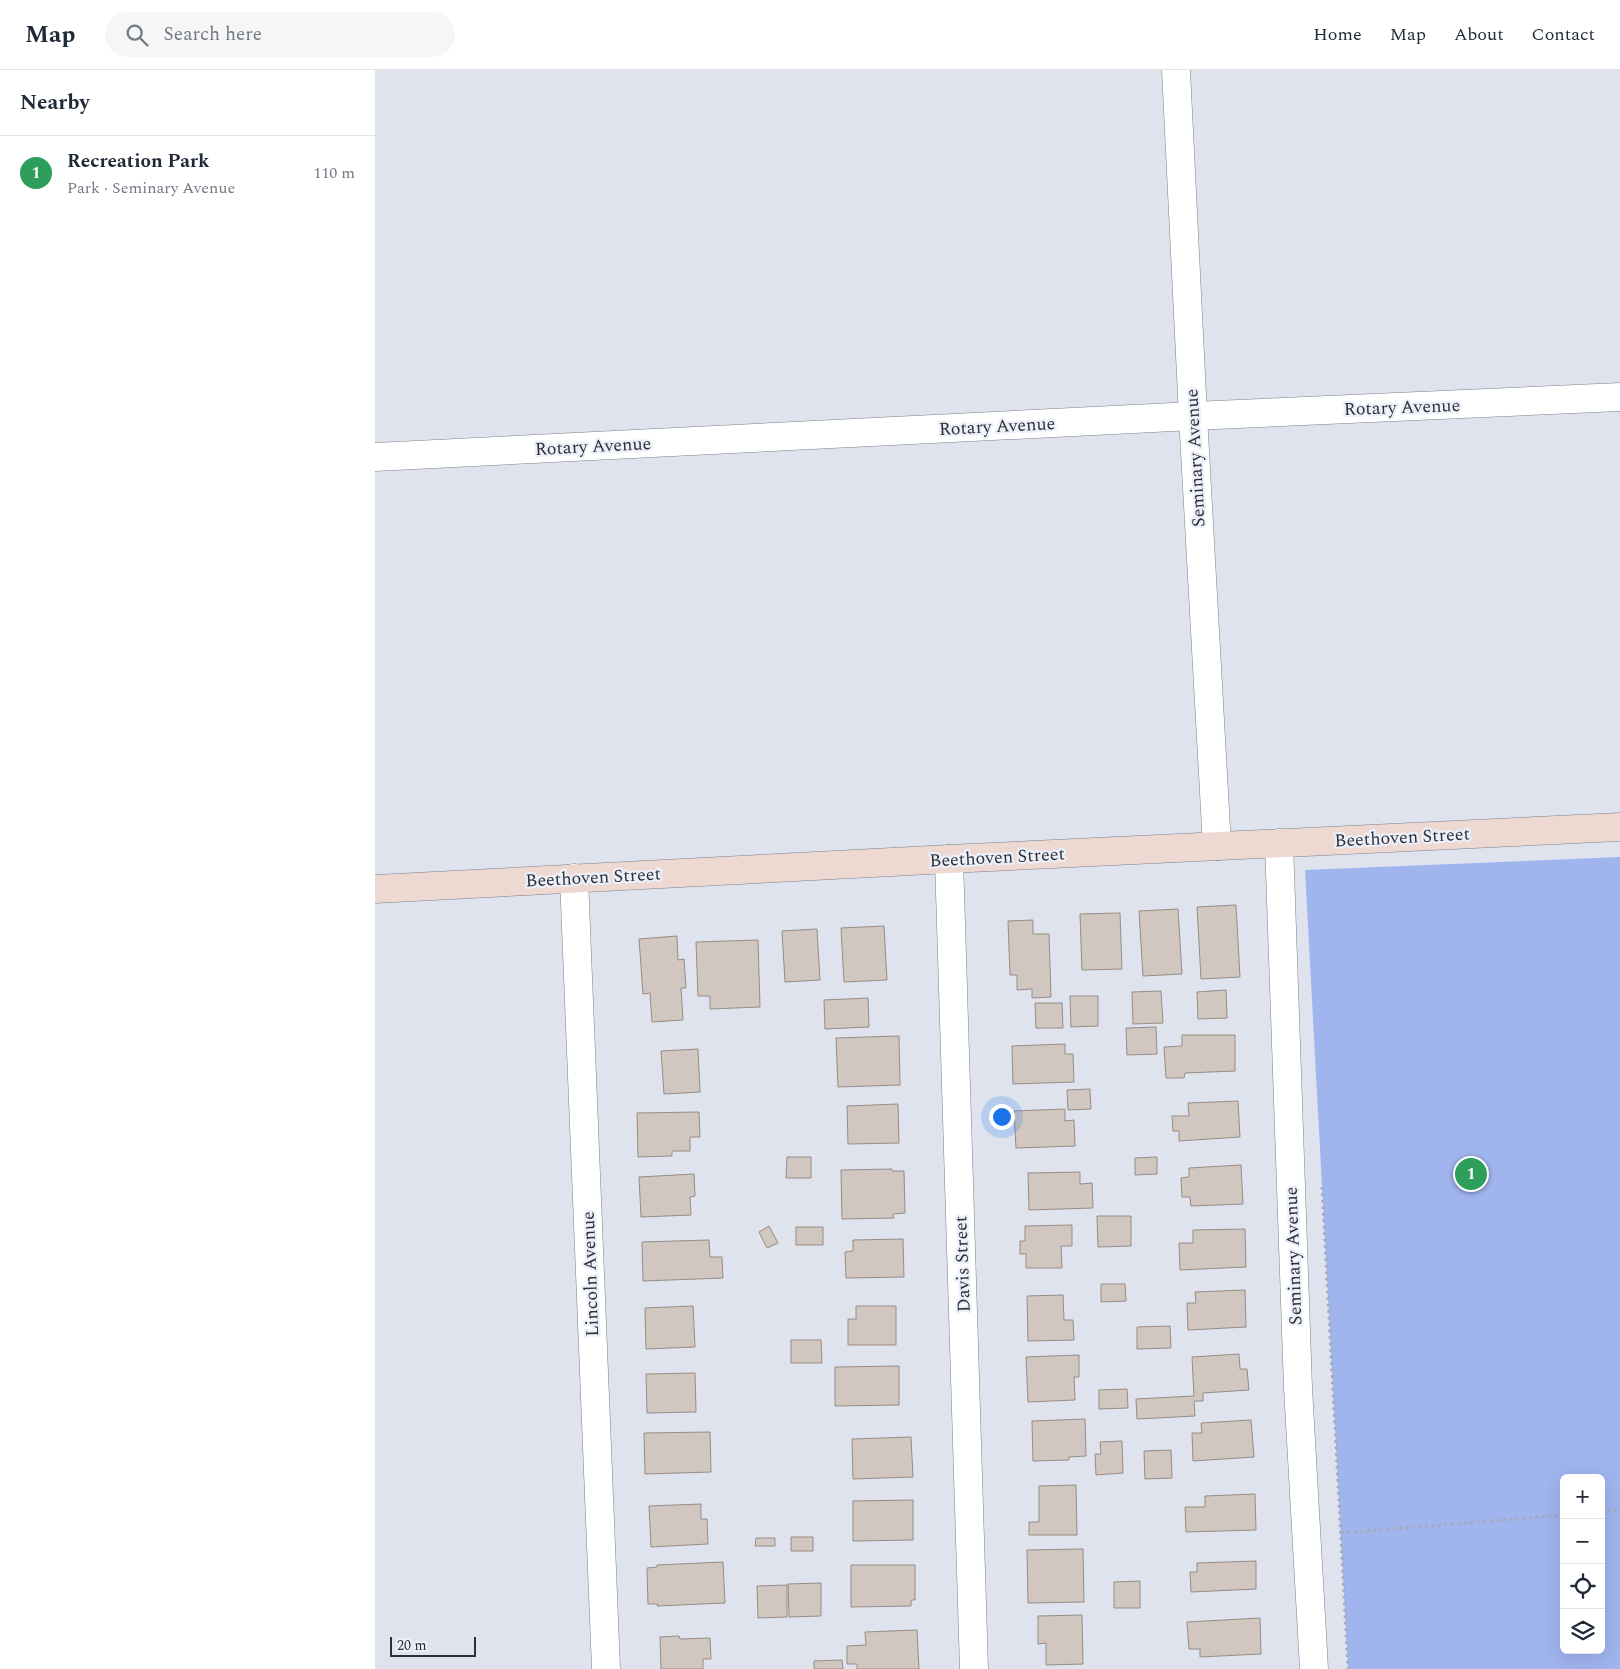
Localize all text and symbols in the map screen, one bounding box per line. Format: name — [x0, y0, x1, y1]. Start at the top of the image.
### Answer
search box — [105, 12, 455, 57]
text: Map — [25, 17, 75, 53]
text: Search here — [163, 20, 262, 49]
icon: search — [123, 21, 151, 49]
text: Home — [1313, 21, 1362, 48]
text: Map — [1390, 21, 1426, 48]
text: About — [1454, 21, 1504, 48]
text: Contact — [1532, 21, 1595, 48]
text: Nearby — [20, 87, 90, 119]
text: Recreation Park — [67, 147, 209, 176]
text: 1 — [32, 161, 40, 185]
text: 110 m — [313, 161, 355, 185]
text: Park · Seminary Avenue — [67, 176, 235, 200]
street label: Seminary Avenue — [1178, 388, 1213, 528]
street label: Rotary Avenue — [1343, 392, 1461, 423]
street label: Rotary Avenue — [938, 410, 1056, 443]
street label: Rotary Avenue — [534, 430, 652, 463]
street label: Beethoven Street — [1334, 820, 1470, 855]
street label: Beethoven Street — [929, 840, 1065, 875]
street label: Beethoven Street — [525, 860, 661, 895]
your location — [989, 1104, 1015, 1130]
pin: 1 — [1455, 1155, 1487, 1193]
street label: Seminary Avenue — [1278, 1186, 1309, 1326]
street label: Lincoln Avenue — [575, 1211, 606, 1337]
street label: Davis Street — [947, 1215, 978, 1313]
map controls — [1560, 1474, 1605, 1654]
button: + — [1560, 1474, 1605, 1519]
button: − — [1560, 1519, 1605, 1564]
button: locate — [1560, 1564, 1605, 1609]
button: layers — [1560, 1609, 1605, 1654]
scale bar — [390, 1634, 476, 1657]
text: 20 m — [397, 1635, 427, 1656]

